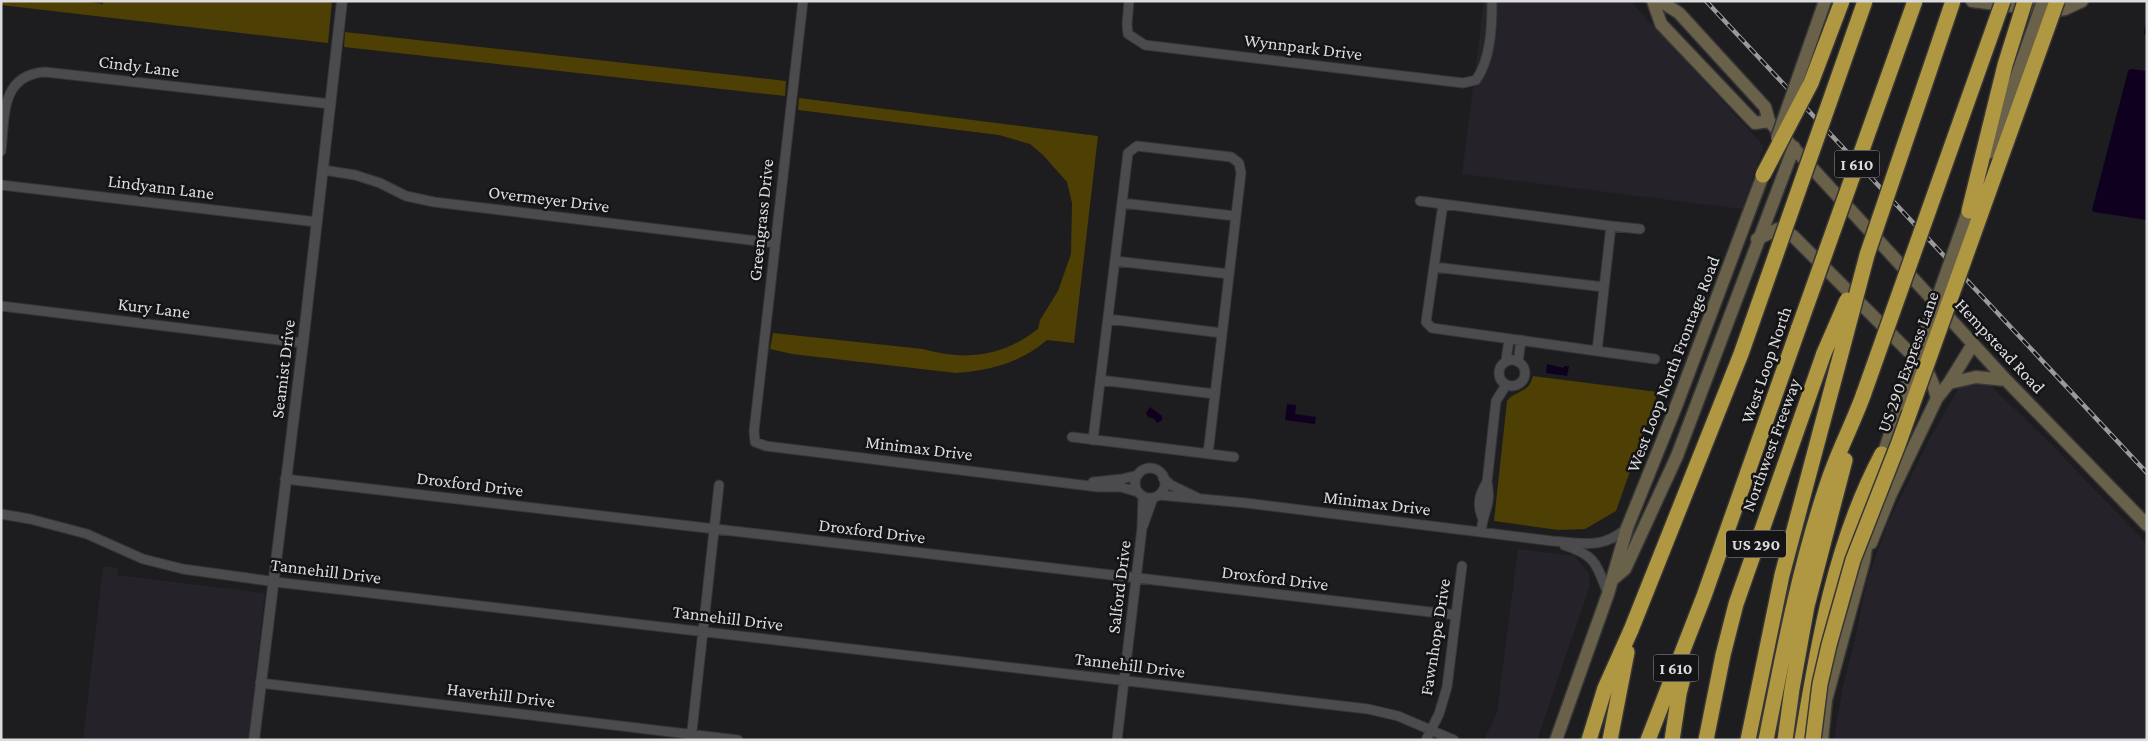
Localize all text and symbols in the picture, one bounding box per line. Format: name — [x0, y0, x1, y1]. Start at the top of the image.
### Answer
street label: Wynnpark Drive — [1243, 30, 1363, 64]
street label: Cindy Lane — [98, 51, 181, 81]
road number: I 610 — [1834, 150, 1880, 178]
street label: Greengrass Drive — [745, 158, 777, 282]
street label: Lindyann Lane — [107, 171, 215, 203]
street label: Overmeyer Drive — [487, 182, 611, 216]
street label: West Loop North Frontage Road — [1622, 253, 1724, 475]
street label: US 290 Express Lane — [1873, 289, 1943, 435]
street label: Kury Lane — [117, 294, 191, 322]
street label: Hempstead Road — [1951, 295, 2049, 398]
street label: West Loop North — [1737, 304, 1795, 426]
street label: Seamist Drive — [267, 318, 299, 420]
street label: Northwest Freeway — [1738, 375, 1805, 514]
street label: Minimax Drive — [864, 432, 974, 465]
street label: Droxford Drive — [416, 468, 525, 500]
street label: Minimax Drive — [1322, 487, 1432, 520]
street label: Droxford Drive — [818, 515, 927, 547]
road number: US 290 — [1726, 530, 1786, 558]
street label: Salford Drive — [1103, 539, 1135, 635]
street label: Tannehill Drive — [270, 554, 382, 588]
street label: Droxford Drive — [1221, 562, 1330, 594]
street label: Fawnhope Drive — [1416, 577, 1454, 697]
street label: Tannehill Drive — [672, 601, 784, 635]
street label: Tannehill Drive — [1074, 648, 1186, 682]
road number: I 610 — [1654, 654, 1698, 681]
street label: Haverhill Drive — [446, 678, 556, 712]

